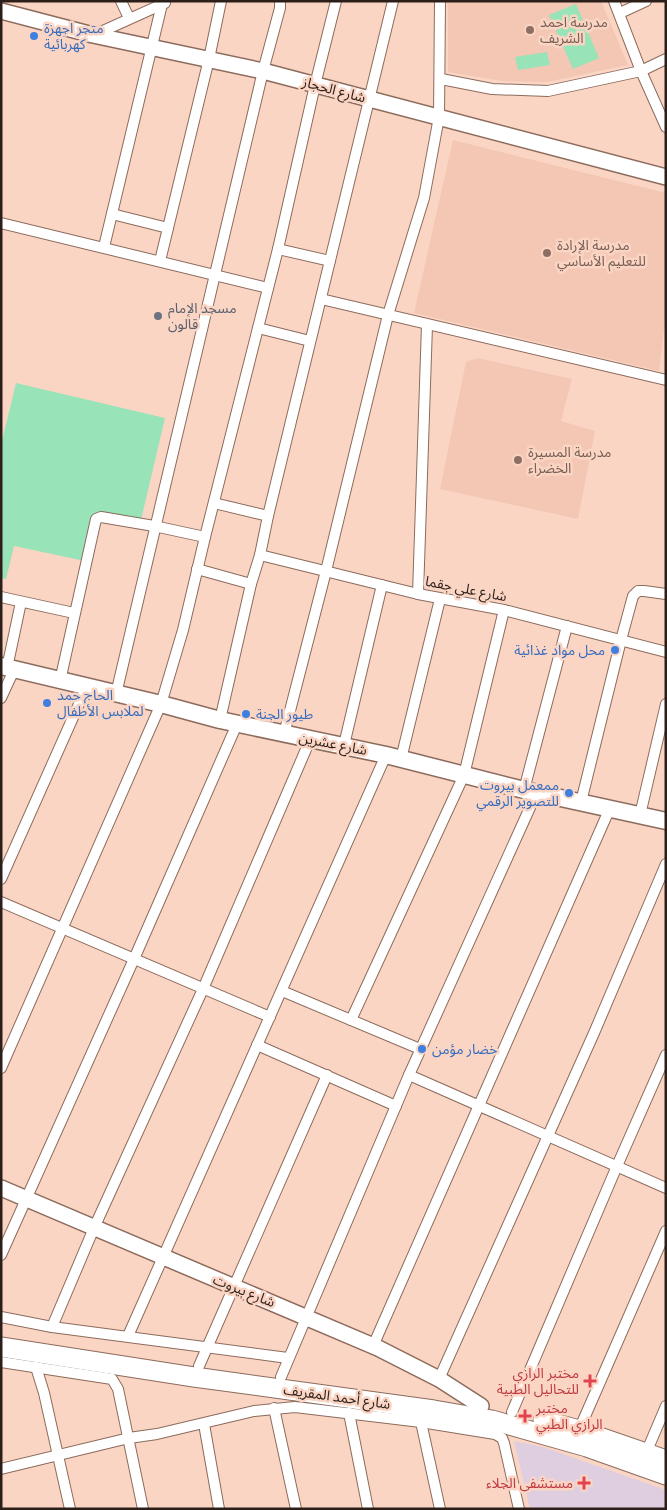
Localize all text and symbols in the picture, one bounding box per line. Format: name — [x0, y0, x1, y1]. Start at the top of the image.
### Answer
place label: مدرسة احمد الشريف — [540, 14, 608, 47]
place label: متجر اجهزة كهربائية — [44, 20, 104, 53]
marker: مدرسة احمد الشريف — [524, 24, 536, 36]
marker: متجر اجهزة كهربائية — [28, 30, 40, 42]
street label: شارع الحجاز — [299, 73, 367, 109]
place label: مدرسة الإرادة للتعليم الأساسي — [557, 237, 646, 272]
marker: مدرسة الإرادة للتعليم الأساسي — [541, 247, 553, 259]
place label: مسجد الإمام قالون — [168, 300, 237, 333]
marker: مسجد الإمام قالون — [152, 310, 164, 322]
place label: مدرسة المسيرة الخضراء — [528, 444, 611, 477]
marker: مدرسة المسيرة الخضراء — [512, 454, 524, 466]
street label: شارع علي جقما — [423, 573, 508, 607]
place label: محل مواد غذائية — [514, 642, 605, 659]
marker: محل مواد غذائية — [609, 644, 621, 656]
place label: الحاج حمد لملابس الأطفال — [57, 687, 144, 720]
marker: الحاج حمد لملابس الأطفال — [41, 697, 53, 709]
place label: طيور الجنة — [256, 706, 313, 723]
marker: طيور الجنة — [240, 708, 252, 720]
street label: شارع عشرين — [297, 729, 369, 761]
place label: ممعمل بيروت للتصوير الرقمي — [476, 777, 559, 812]
marker: ممعمل بيروت للتصوير الرقمي — [563, 787, 575, 799]
place label: خضار مؤمن — [432, 1041, 498, 1058]
marker: خضار مؤمن — [416, 1043, 428, 1055]
street label: شارع بيروت — [210, 1271, 277, 1313]
place label: مختبر الرازي للتحاليل الطبية — [497, 1365, 579, 1398]
marker: مختبر الرازي للتحاليل الطبية — [583, 1374, 597, 1388]
street label: شارع أحمد المقريف — [282, 1380, 392, 1415]
place label: مختبر الرازي الطبي — [535, 1400, 603, 1435]
marker: مختبر الرازي الطبي — [518, 1409, 532, 1423]
place label: مستشفى الجلاء — [486, 1475, 573, 1492]
marker: مستشفى الجلاء — [577, 1476, 591, 1490]

